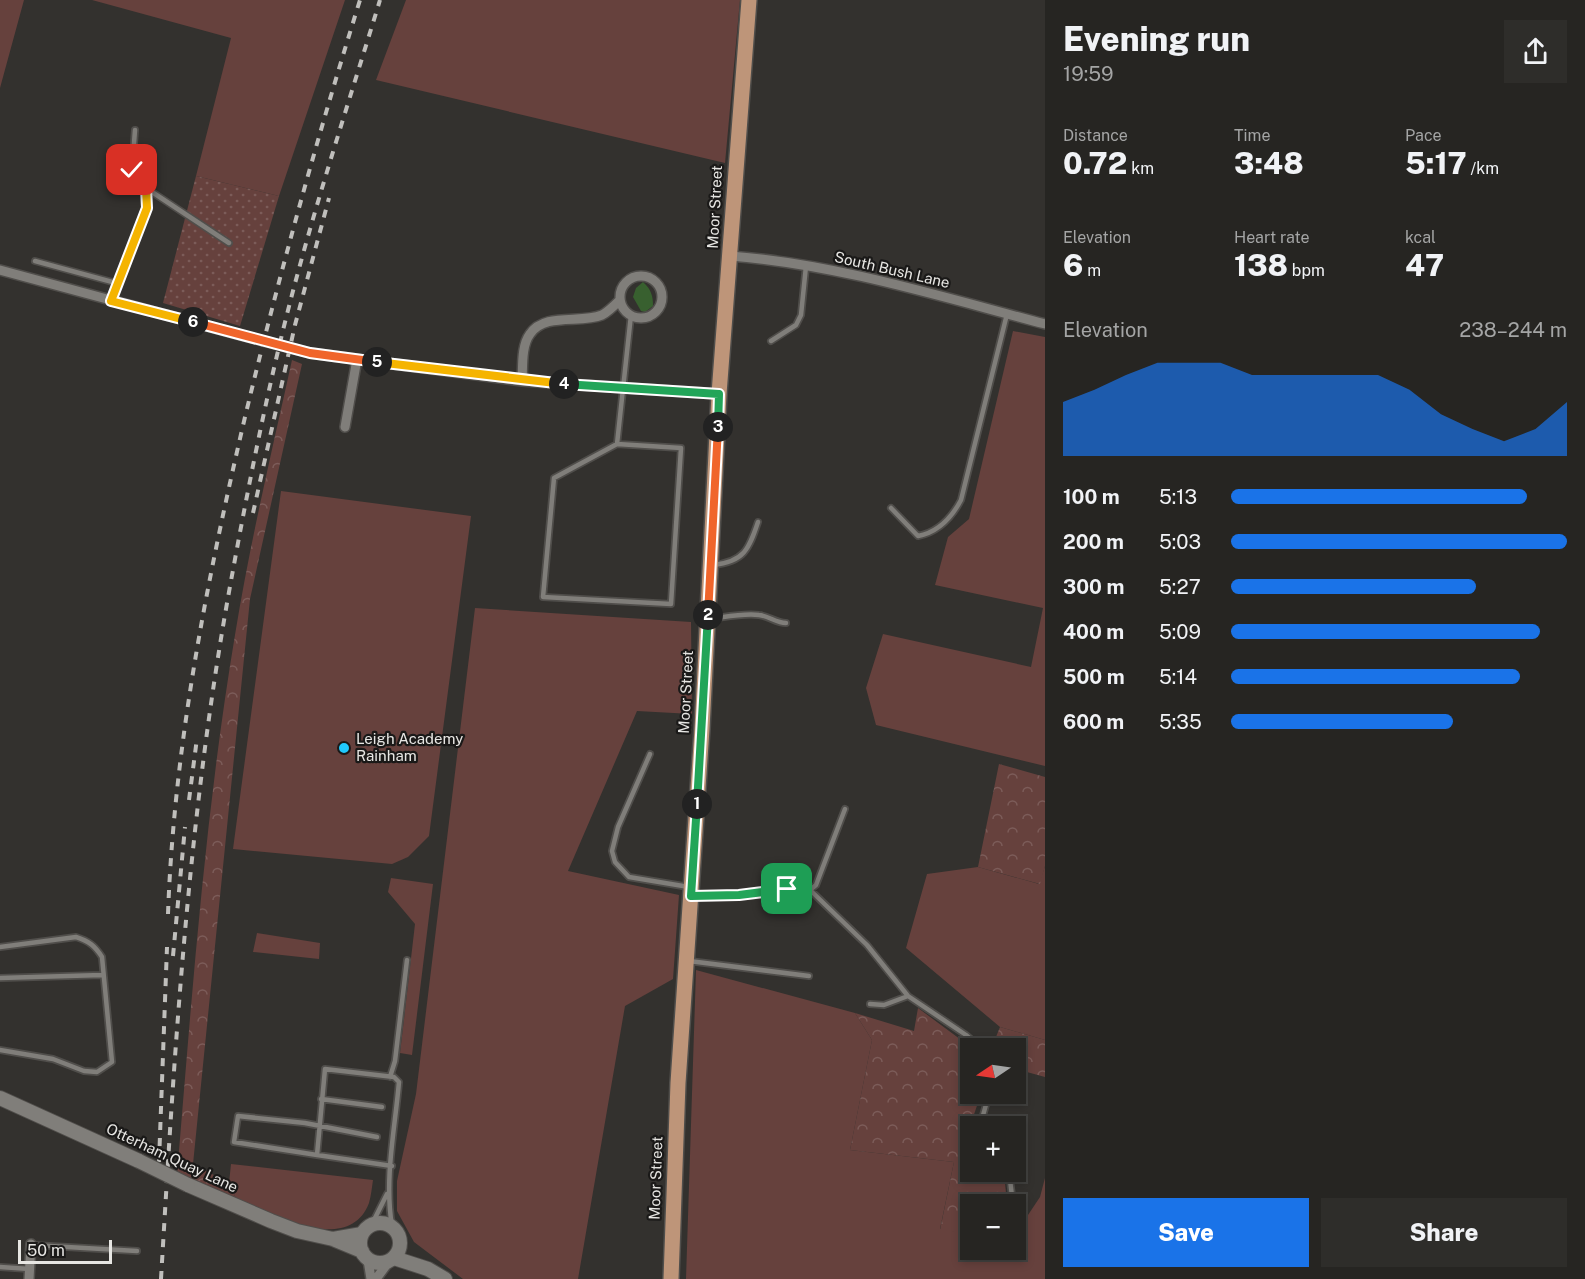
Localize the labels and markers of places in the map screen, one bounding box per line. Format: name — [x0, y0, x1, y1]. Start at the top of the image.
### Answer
pin — [106, 144, 157, 195]
pin: 6 — [178, 307, 208, 337]
pin: 5 — [362, 347, 392, 377]
pin: 4 — [549, 369, 579, 399]
pin: 3 — [703, 412, 733, 442]
pin: 2 — [693, 600, 723, 630]
place label: Leigh Academy Rainham — [356, 730, 463, 764]
marker: Leigh Academy Rainham — [337, 741, 351, 755]
pin: 1 — [682, 789, 712, 819]
pin — [761, 863, 812, 914]

